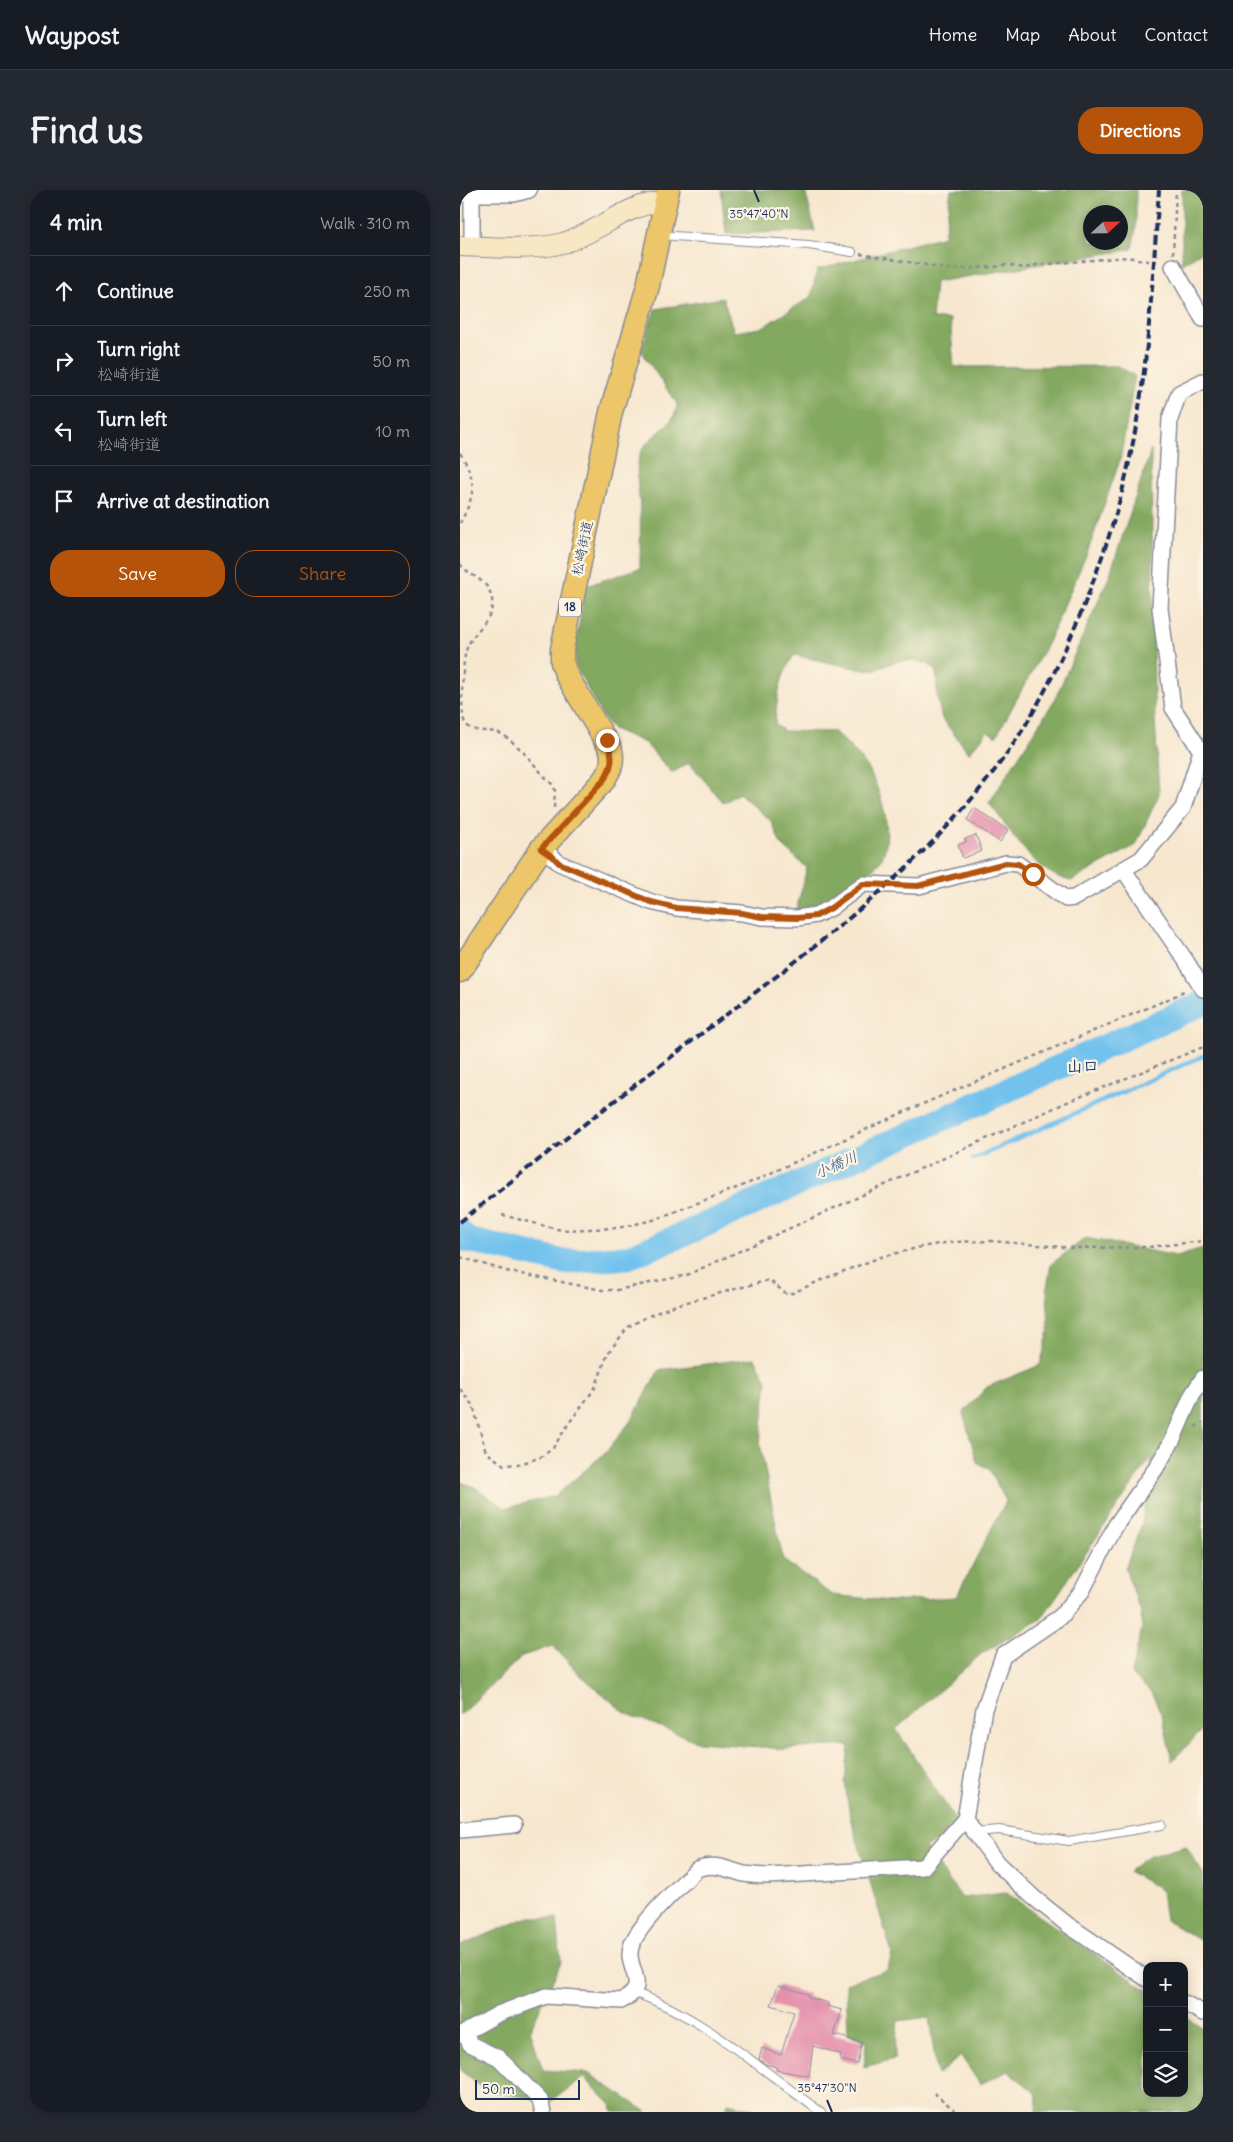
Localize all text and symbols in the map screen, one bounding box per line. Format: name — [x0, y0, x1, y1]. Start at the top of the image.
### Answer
text: Waypost — [25, 20, 119, 50]
text: Home — [929, 23, 977, 46]
text: Map — [1005, 23, 1040, 46]
text: About — [1068, 23, 1116, 46]
text: Contact — [1144, 23, 1208, 46]
button: Directions — [1078, 107, 1203, 154]
text: Find us — [30, 108, 143, 152]
north arrow — [1083, 205, 1128, 250]
text: 35°47'40"N — [729, 206, 789, 221]
text: 4 min — [50, 209, 102, 236]
text: Walk · 310 m — [320, 213, 410, 233]
icon: ahead — [50, 277, 78, 305]
text: Continue — [97, 279, 174, 303]
text: 250 m — [364, 281, 410, 301]
text: Turn right — [97, 337, 180, 361]
icon: right — [50, 347, 78, 375]
text: 50 m — [372, 351, 410, 371]
text: 松崎街道 — [97, 364, 161, 384]
text: Turn left — [97, 407, 167, 431]
icon: left — [50, 417, 78, 445]
text: 10 m — [375, 421, 410, 441]
text: 松崎街道 — [97, 434, 161, 454]
icon: arrive — [50, 487, 78, 515]
text: Arrive at destination — [97, 489, 270, 513]
street label: 松崎街道 — [567, 519, 597, 577]
button: Save — [50, 550, 225, 597]
button: Share — [235, 550, 410, 597]
road number: 18 — [559, 598, 581, 617]
route end — [596, 729, 619, 752]
route start — [1022, 863, 1045, 886]
district label: 山口 — [1067, 1056, 1099, 1076]
water label: 小橋川 — [811, 1147, 860, 1182]
map controls — [1143, 1962, 1188, 2097]
button: + — [1143, 1962, 1188, 2007]
button: − — [1143, 2007, 1188, 2052]
button: layers — [1143, 2052, 1188, 2097]
scale bar — [475, 2077, 580, 2100]
text: 50 m — [482, 2080, 515, 2098]
text: 35°47'30"N — [797, 2080, 857, 2095]

